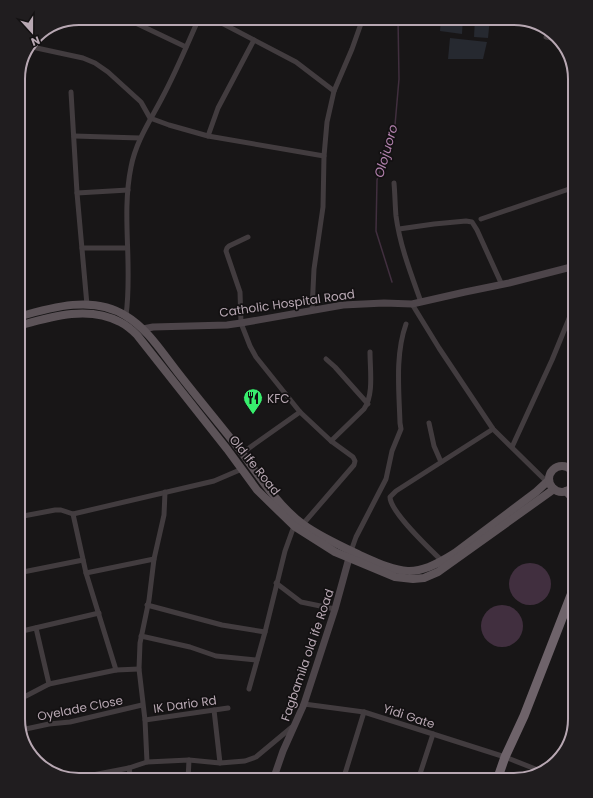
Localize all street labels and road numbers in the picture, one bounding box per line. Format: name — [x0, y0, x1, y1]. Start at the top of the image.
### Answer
street label: Catholic Hospital Road — [218, 285, 356, 321]
street label: Old Ife Road — [226, 431, 284, 499]
street label: Fagbamila old ife Road — [276, 587, 338, 723]
street label: Oyelade Close — [36, 691, 124, 725]
street label: IK Dario Rd — [152, 691, 218, 717]
street label: Yidi Gate — [381, 700, 437, 732]

